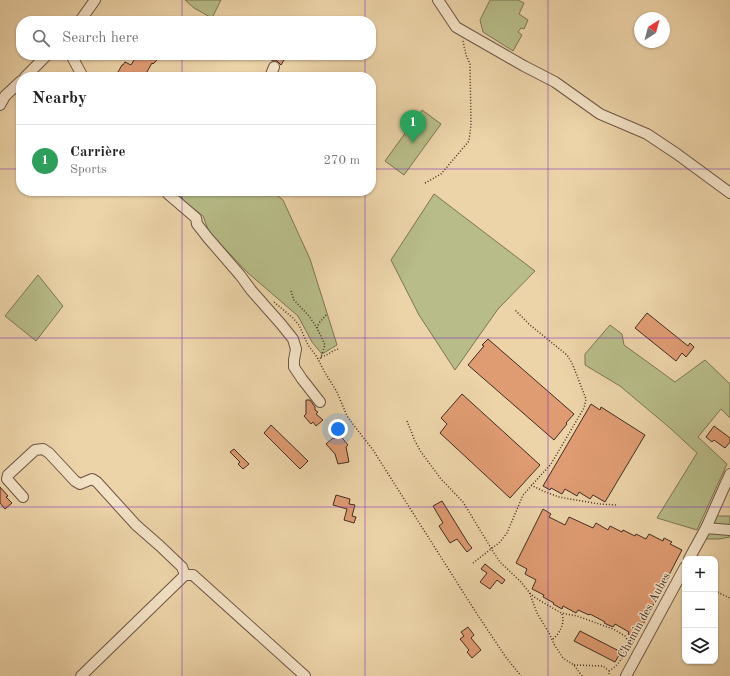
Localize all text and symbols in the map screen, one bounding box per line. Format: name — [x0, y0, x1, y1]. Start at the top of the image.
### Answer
north arrow — [634, 12, 670, 48]
search box — [16, 16, 376, 60]
icon: search — [30, 27, 52, 49]
text: Search here — [62, 31, 139, 46]
text: Nearby — [32, 90, 87, 107]
pin: 1 — [400, 110, 426, 143]
text: Carrière — [70, 145, 126, 160]
text: 1 — [41, 154, 49, 167]
text: 270 m — [323, 154, 360, 167]
text: Sports — [70, 163, 107, 176]
your location — [328, 419, 348, 439]
map controls — [682, 556, 718, 664]
button: + — [682, 556, 718, 592]
street label: Chemin des Aubes — [616, 571, 673, 660]
button: − — [682, 592, 718, 628]
button: layers — [682, 628, 718, 664]

